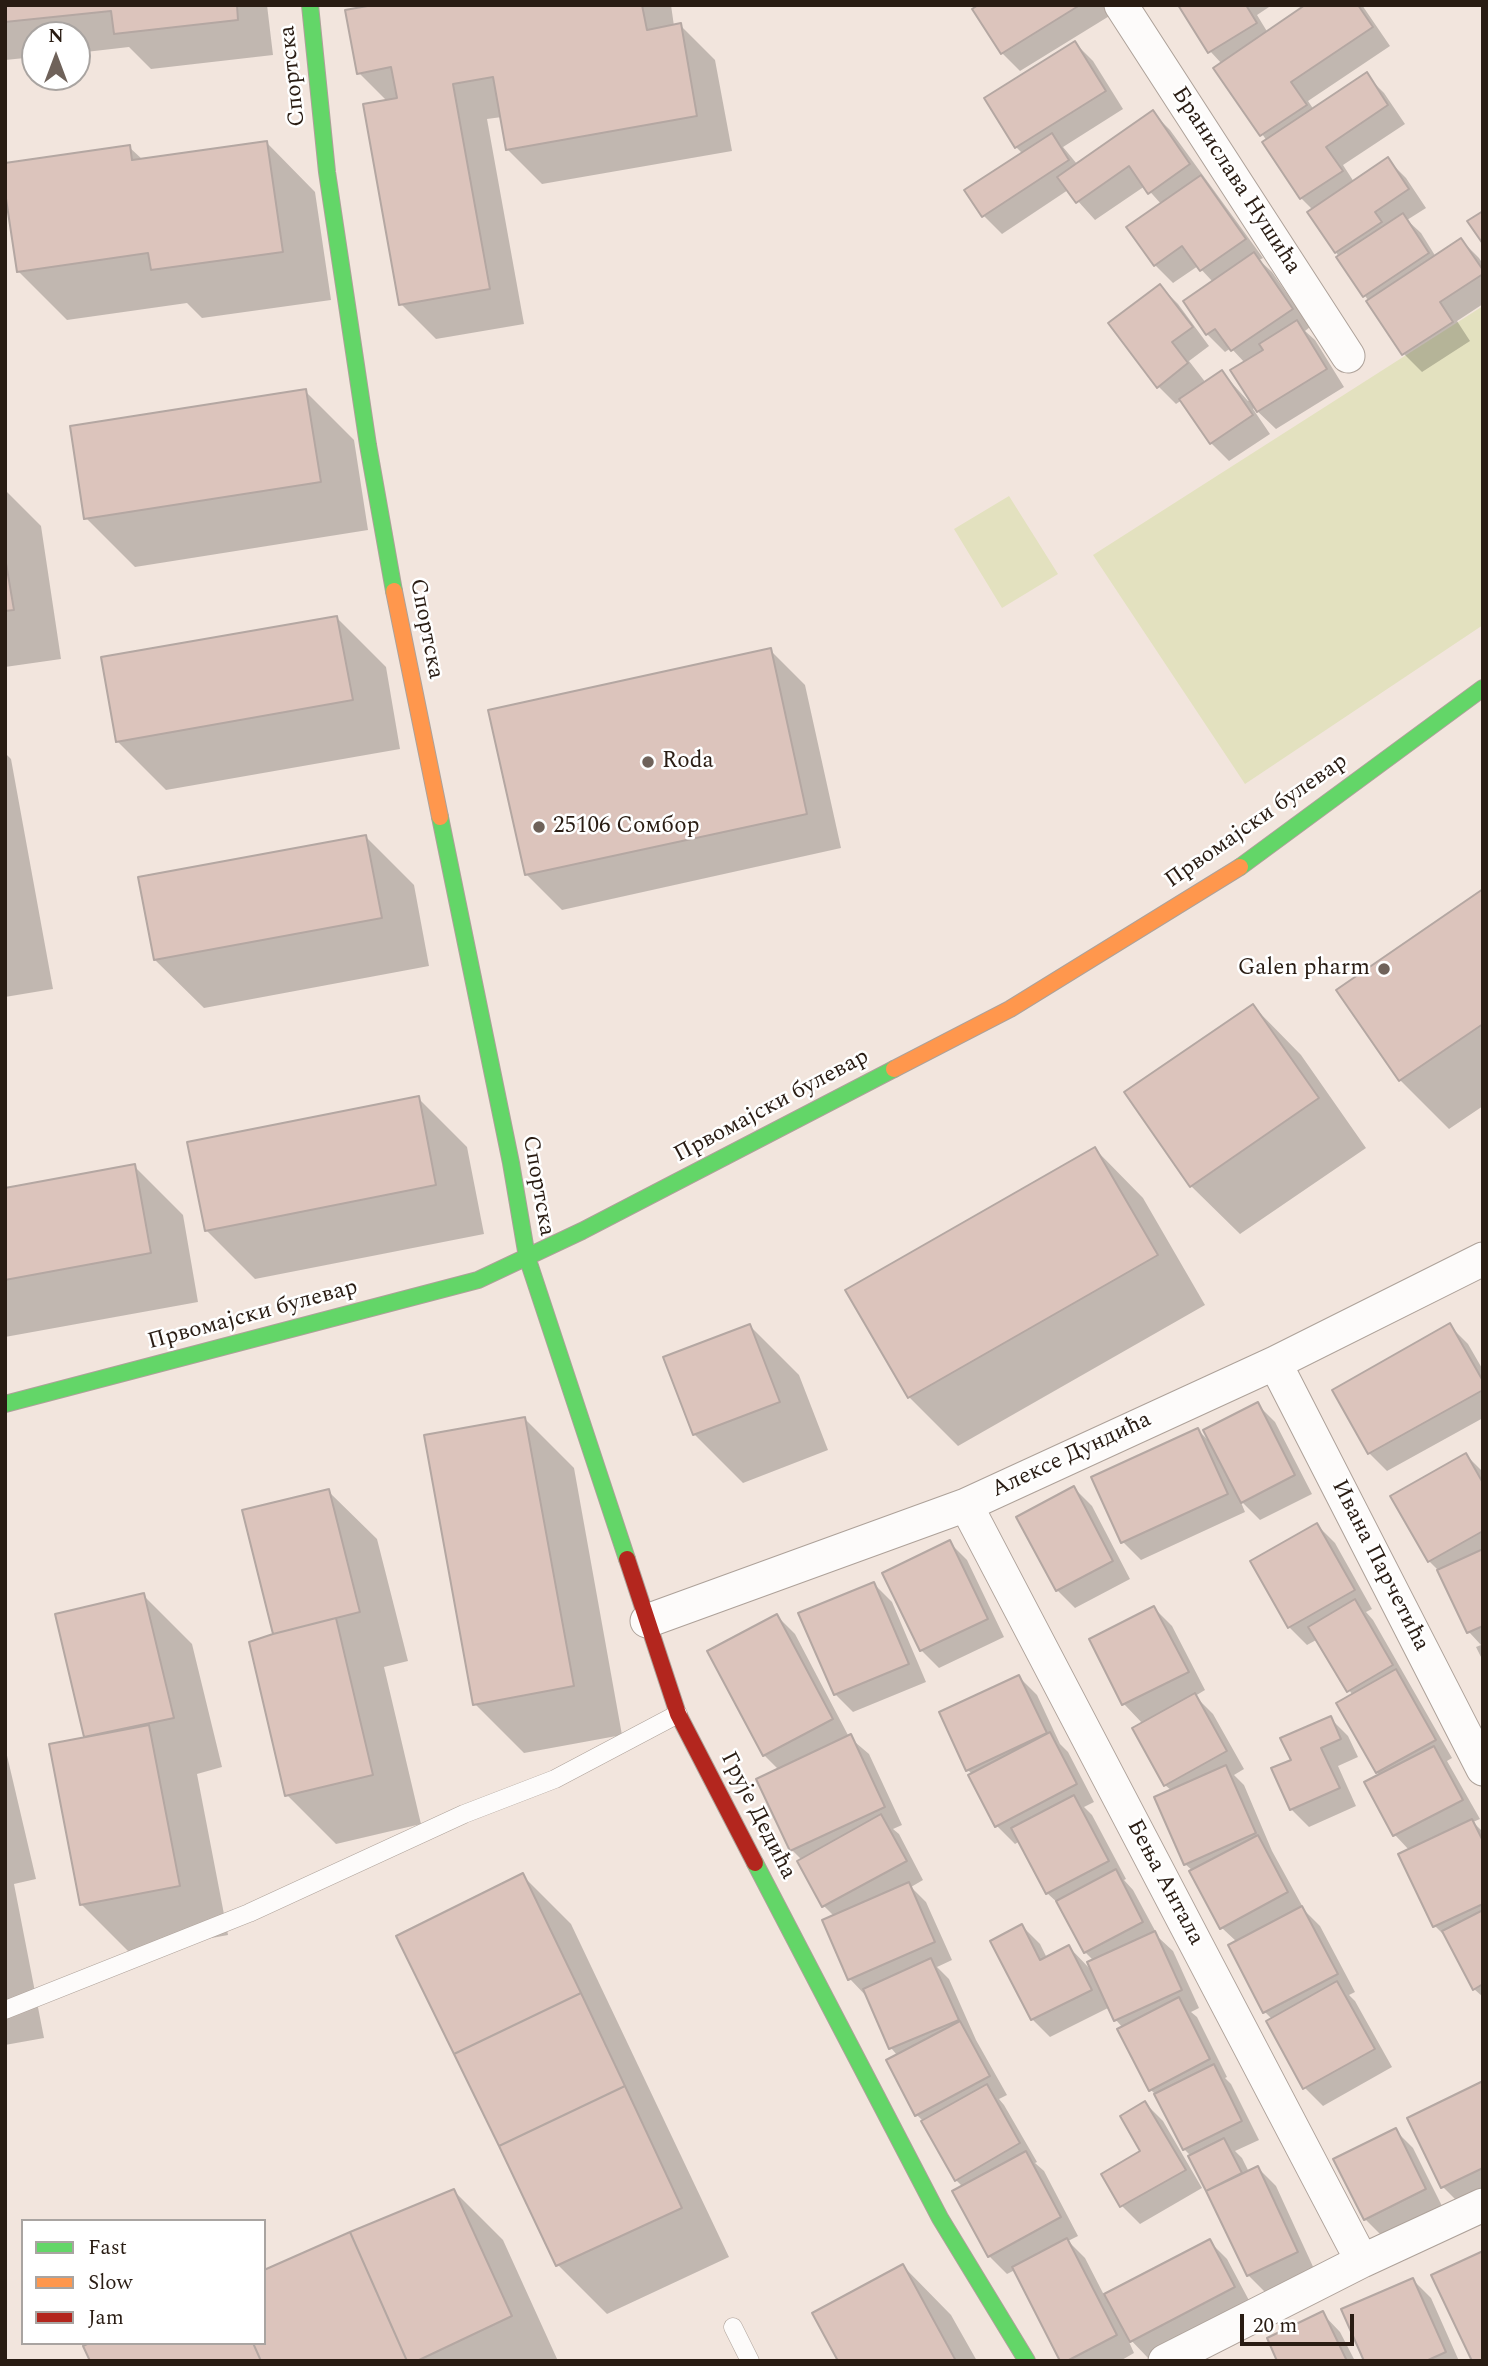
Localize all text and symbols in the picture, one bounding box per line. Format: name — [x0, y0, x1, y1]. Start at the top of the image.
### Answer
north arrow — [21, 21, 91, 91]
text: N — [48, 22, 64, 51]
street label: Спортска — [275, 24, 313, 128]
street label: Бранислава Нушића — [1164, 82, 1306, 280]
street label: Спортска — [402, 577, 448, 681]
place label: Roda — [662, 748, 714, 776]
street label: Првомајски булевар — [1160, 749, 1354, 895]
marker: Roda — [640, 754, 656, 770]
place label: 25106 Сомбор — [553, 813, 700, 841]
marker: 25106 Сомбор — [531, 819, 547, 835]
place label: Galen pharm — [1238, 955, 1370, 983]
marker: Galen pharm — [1376, 961, 1392, 977]
street label: Првомајски булевар — [670, 1044, 874, 1170]
street label: Спортска — [515, 1134, 559, 1238]
street label: Првомајски булевар — [145, 1275, 361, 1357]
street label: Алексе Дундића — [988, 1407, 1156, 1505]
street label: Ивана Парчетића — [1324, 1476, 1434, 1656]
street label: Грује Дедића — [713, 1748, 801, 1884]
street label: Бења Антала — [1119, 1815, 1209, 1951]
legend — [21, 2219, 266, 2345]
text: Fast — [88, 2232, 127, 2264]
text: Slow — [88, 2267, 132, 2299]
scale bar — [1243, 2300, 1357, 2344]
text: Jam — [88, 2302, 124, 2334]
text: 20 m — [1253, 2310, 1297, 2342]

